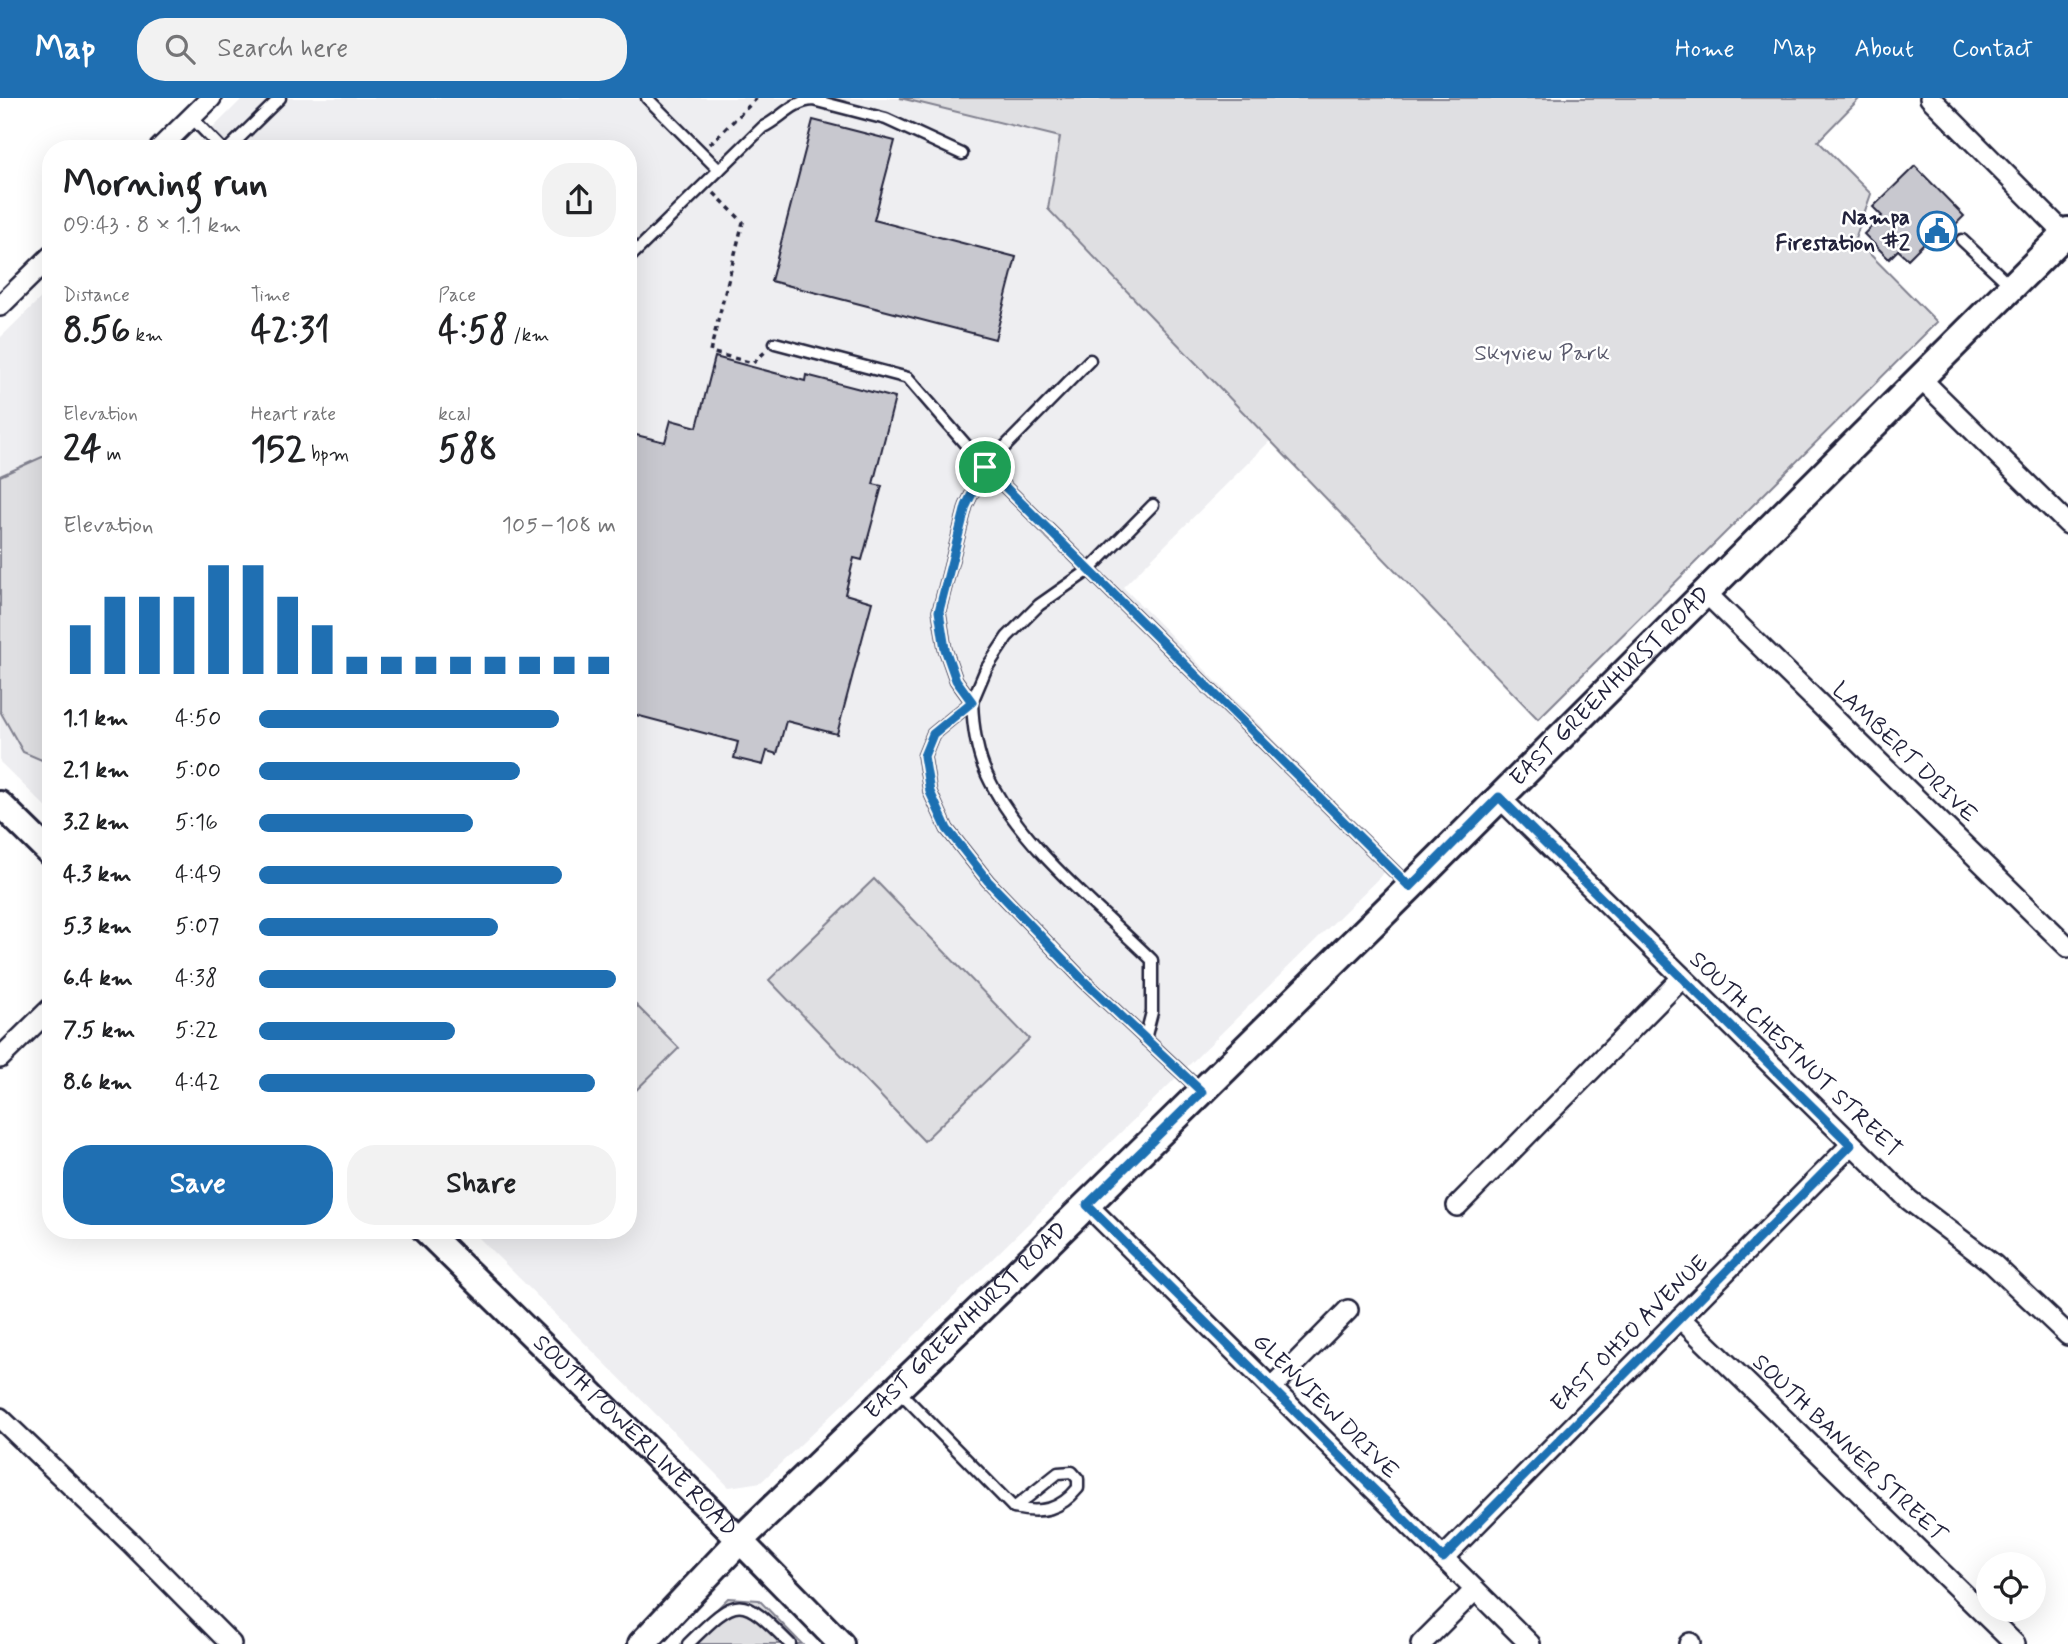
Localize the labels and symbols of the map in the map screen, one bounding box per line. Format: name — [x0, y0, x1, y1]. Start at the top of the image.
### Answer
place label: Nampa Firestation #2 — [1775, 203, 1911, 259]
public building icon: Nampa Firestation #2 — [1916, 210, 1958, 252]
park label: Skyview Park — [1474, 339, 1610, 369]
pin — [955, 437, 1015, 497]
street label: EAST GREENHURST ROAD — [1504, 580, 1718, 793]
street label: LAMBERT DRIVE — [1825, 676, 1983, 830]
street label: SOUTH CHESTNUT STREET — [1682, 945, 1908, 1165]
street label: EAST GREENHURST ROAD — [859, 1216, 1075, 1427]
street label: EAST OHIO AVENUE — [1545, 1249, 1715, 1419]
street label: GLENVIEW DRIVE — [1245, 1327, 1405, 1487]
street label: SOUTH POWERLINE ROAD — [526, 1329, 743, 1544]
street label: SOUTH BANNER STREET — [1745, 1348, 1954, 1551]

